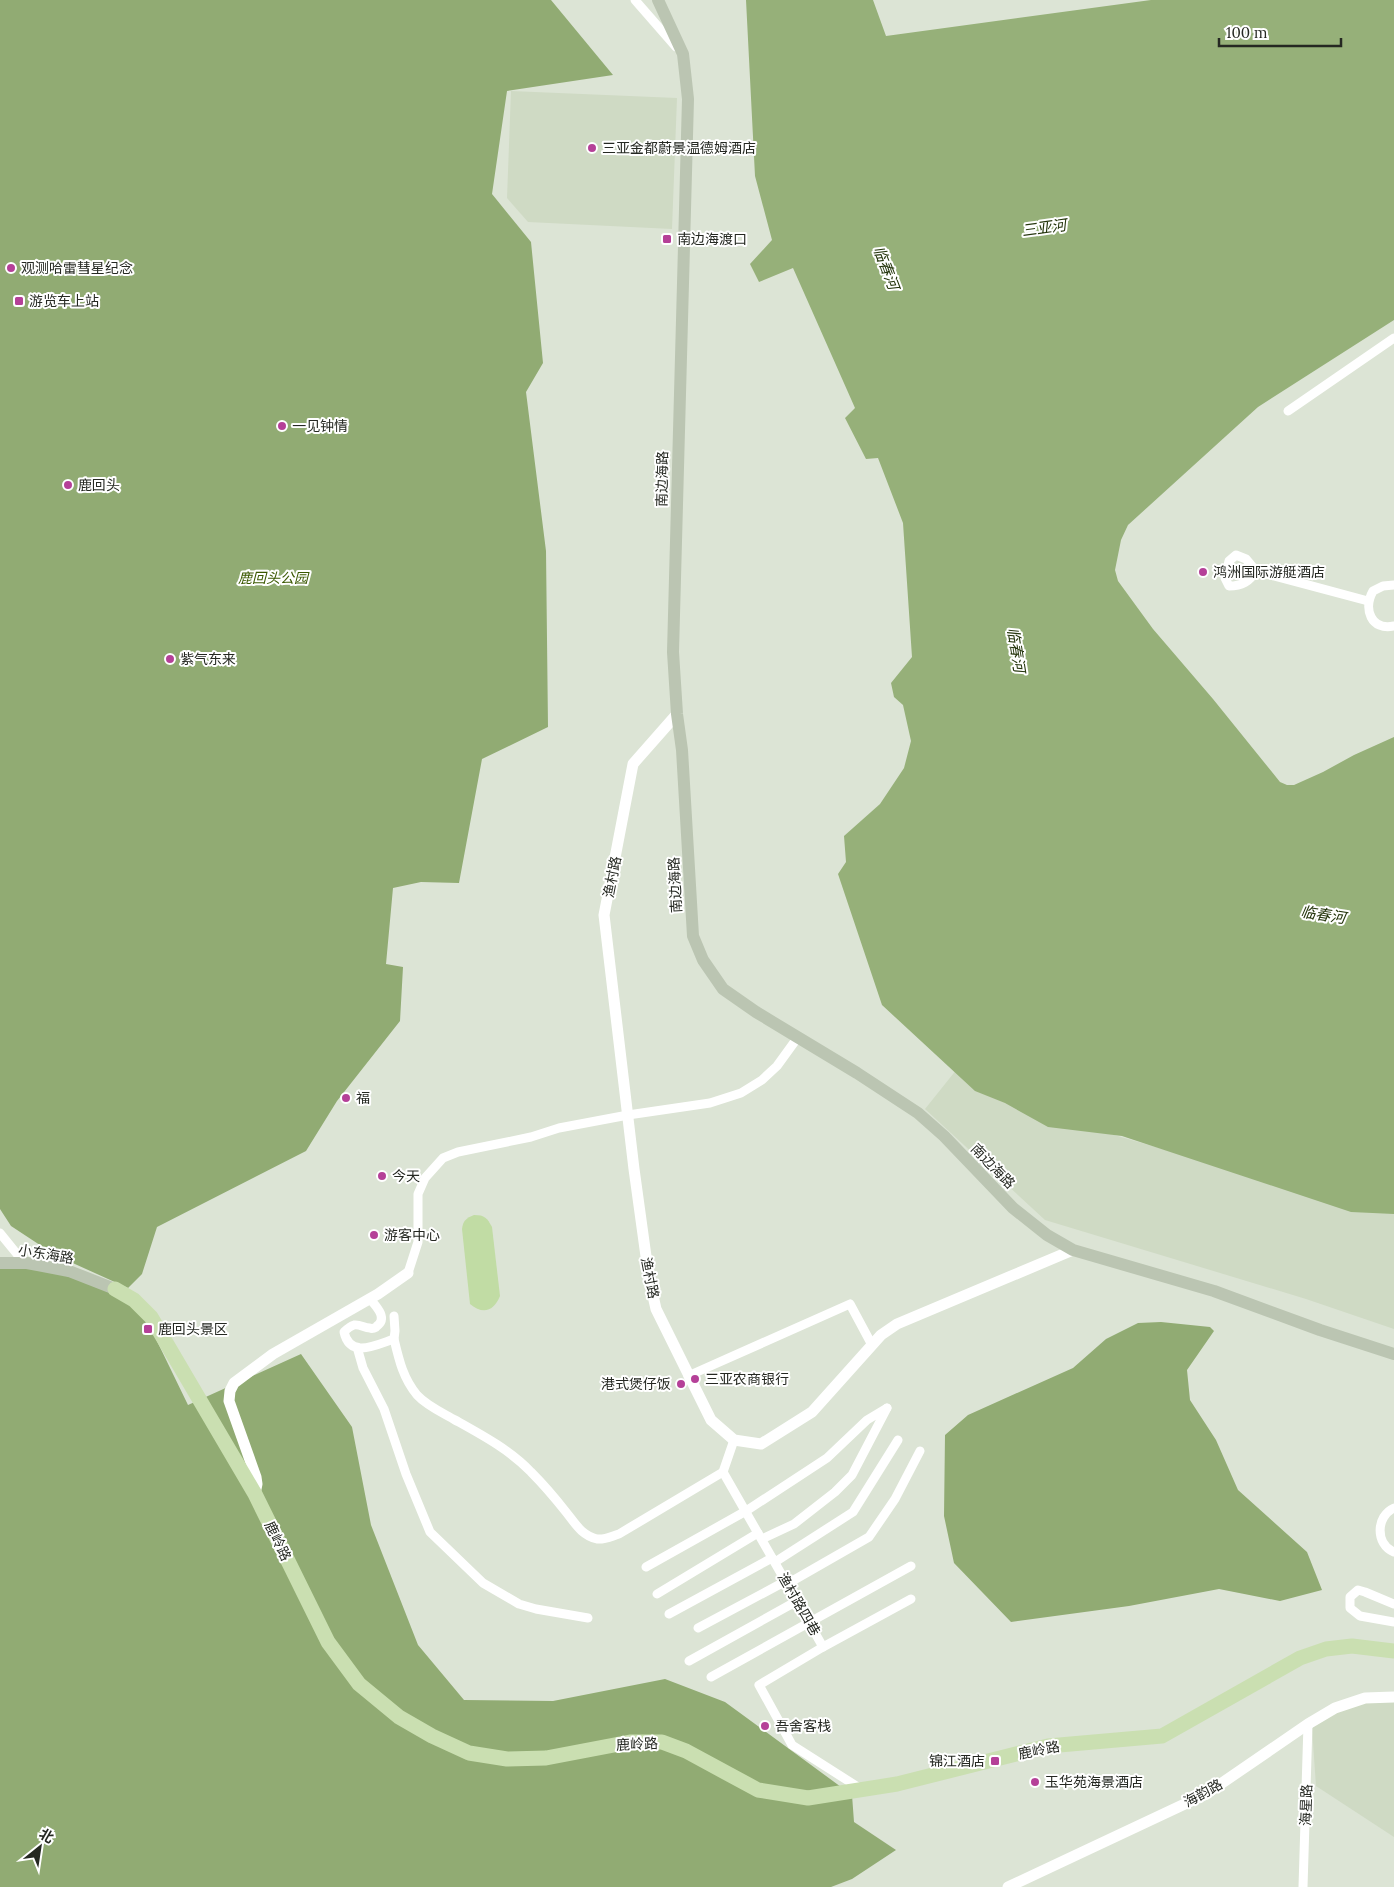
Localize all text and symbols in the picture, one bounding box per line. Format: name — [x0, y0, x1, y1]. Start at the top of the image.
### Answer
scale bar — [1219, 15, 1342, 47]
text: 100 m — [1226, 23, 1267, 42]
place label: 三亚金都蔚景温德姆酒店 — [602, 139, 756, 157]
marker: 三亚金都蔚景温德姆酒店 — [586, 142, 598, 154]
water label: 三亚河 — [1020, 215, 1070, 240]
place label: 南边海渡口 — [677, 230, 747, 248]
marker: 南边海渡口 — [661, 233, 673, 245]
water label: 临春河 — [870, 243, 904, 295]
place label: 观测哈雷彗星纪念 — [21, 259, 133, 277]
marker: 观测哈雷彗星纪念 — [5, 262, 17, 274]
place label: 游览车上站 — [29, 292, 99, 310]
marker: 游览车上站 — [13, 295, 25, 307]
place label: 一见钟情 — [292, 417, 348, 435]
marker: 一见钟情 — [276, 420, 288, 432]
street label: 南边海路 — [653, 451, 671, 507]
place label: 鹿回头 — [78, 476, 120, 494]
marker: 鹿回头 — [62, 479, 74, 491]
place label: 鸿洲国际游艇酒店 — [1213, 563, 1325, 581]
marker: 鸿洲国际游艇酒店 — [1197, 566, 1209, 578]
park label: 鹿回头公园 — [238, 569, 310, 587]
water label: 临春河 — [1004, 626, 1030, 677]
place label: 紫气东来 — [180, 650, 236, 668]
marker: 紫气东来 — [164, 653, 176, 665]
street label: 渔村路 — [599, 855, 625, 899]
street label: 南边海路 — [665, 857, 685, 913]
water label: 临春河 — [1299, 902, 1350, 928]
place label: 福 — [356, 1089, 370, 1107]
marker: 福 — [340, 1092, 352, 1104]
street label: 南边海路 — [967, 1140, 1019, 1192]
place label: 今天 — [392, 1167, 420, 1185]
marker: 今天 — [376, 1170, 388, 1182]
place label: 游客中心 — [384, 1226, 440, 1244]
marker: 游客中心 — [368, 1229, 380, 1241]
street label: 小东海路 — [17, 1241, 75, 1267]
street label: 渔村路 — [637, 1256, 663, 1300]
place label: 鹿回头景区 — [158, 1320, 228, 1338]
marker: 鹿回头景区 — [142, 1323, 154, 1335]
place label: 三亚农商银行 — [705, 1370, 789, 1388]
marker: 三亚农商银行 — [689, 1373, 701, 1385]
place label: 港式煲仔饭 — [601, 1375, 671, 1393]
marker: 港式煲仔饭 — [675, 1378, 687, 1390]
street label: 鹿岭路 — [261, 1518, 295, 1564]
street label: 渔村路四巷 — [774, 1569, 824, 1639]
place label: 吾舍客栈 — [775, 1717, 831, 1735]
marker: 吾舍客栈 — [759, 1720, 771, 1732]
street label: 鹿岭路 — [616, 1734, 658, 1754]
street label: 鹿岭路 — [1017, 1737, 1061, 1763]
place label: 锦江酒店 — [929, 1752, 985, 1770]
marker: 锦江酒店 — [989, 1755, 1001, 1767]
place label: 玉华苑海景酒店 — [1045, 1773, 1143, 1791]
street label: 海韵路 — [1180, 1775, 1226, 1811]
marker: 玉华苑海景酒店 — [1029, 1776, 1041, 1788]
street label: 海星路 — [1296, 1784, 1316, 1826]
north arrow — [15, 1822, 65, 1872]
text: 北 — [36, 1824, 57, 1847]

